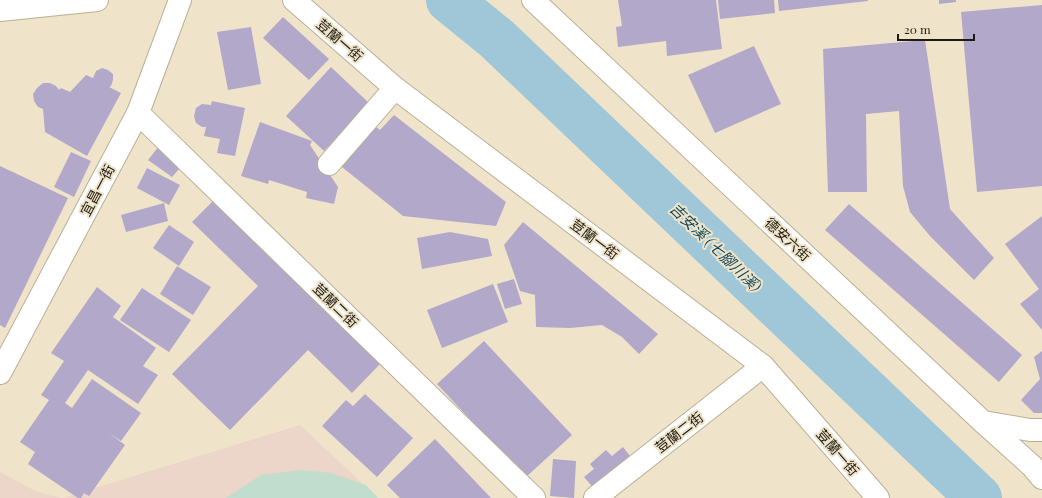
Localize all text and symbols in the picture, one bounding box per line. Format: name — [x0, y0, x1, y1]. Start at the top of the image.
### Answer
street label: 荳蘭一街 — [313, 14, 367, 66]
scale bar — [898, 16, 974, 42]
text: 20 m — [904, 21, 931, 37]
street label: 宜昌一街 — [75, 161, 119, 219]
water label: 吉安溪 (七腳川溪) — [666, 198, 766, 296]
street label: 德安六街 — [761, 213, 815, 265]
street label: 荳蘭一街 — [567, 215, 623, 263]
street label: 荳蘭二街 — [309, 279, 363, 331]
street label: 荳蘭二街 — [651, 407, 707, 457]
street label: 荳蘭一街 — [812, 425, 864, 479]

